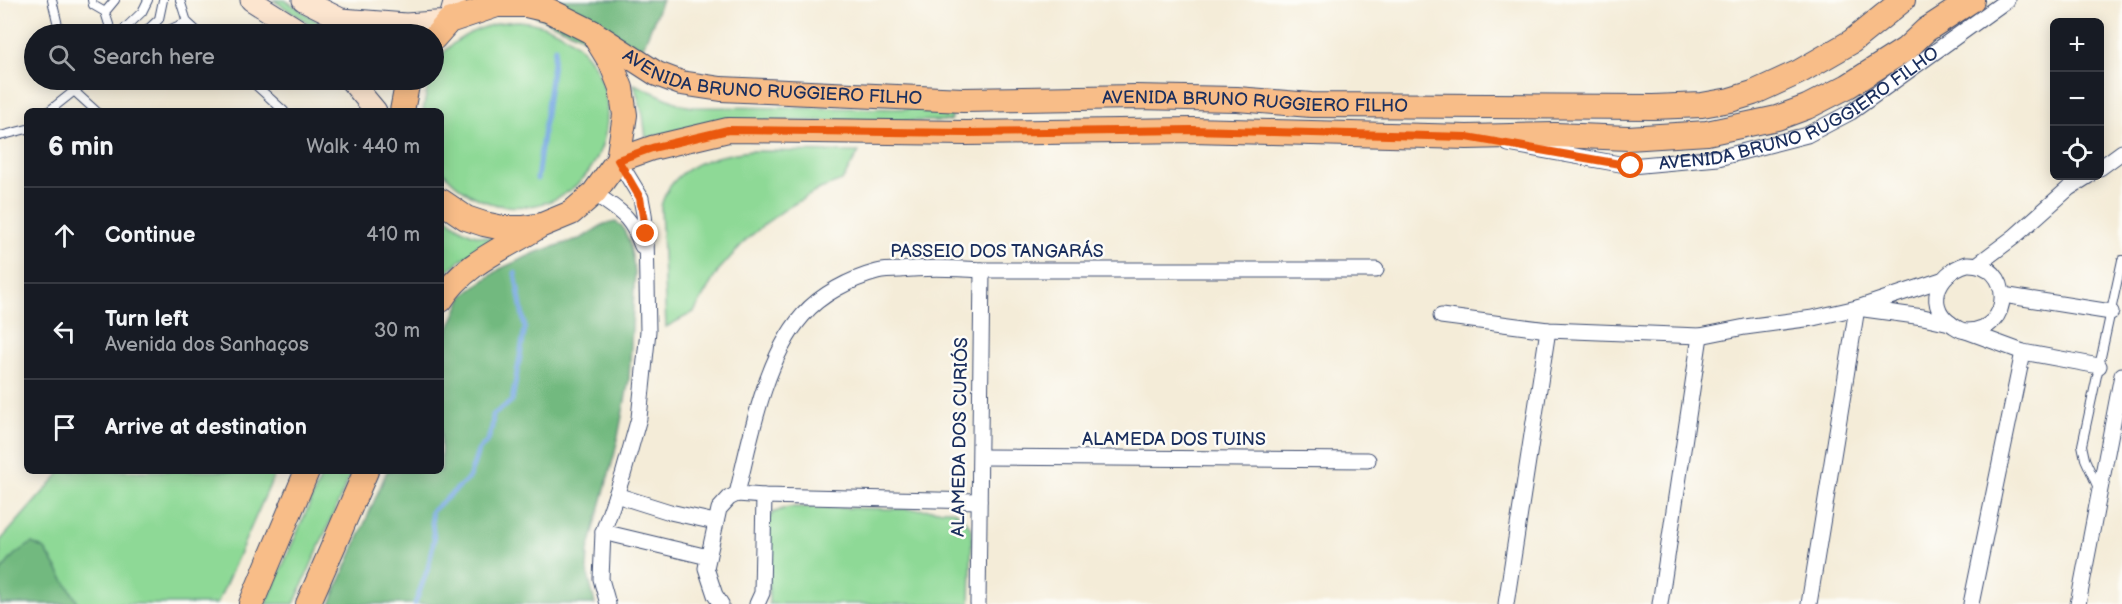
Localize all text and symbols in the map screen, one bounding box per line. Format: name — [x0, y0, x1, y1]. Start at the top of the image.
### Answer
map controls — [2050, 18, 2104, 180]
button: + — [2050, 18, 2104, 72]
search box — [24, 24, 444, 90]
icon: search — [45, 41, 78, 74]
street label: AVENIDA BRUNO RUGGIERO FILHO — [1658, 42, 1943, 174]
text: Search here — [93, 44, 215, 71]
street label: AVENIDA BRUNO RUGGIERO FILHO — [619, 44, 923, 109]
button: − — [2050, 72, 2104, 126]
street label: AVENIDA BRUNO RUGGIERO FILHO — [1102, 86, 1408, 116]
button: locate — [2050, 126, 2104, 180]
text: 6 min — [48, 132, 114, 163]
text: Walk · 440 m — [306, 135, 420, 159]
route start — [1617, 152, 1643, 178]
icon: ahead — [48, 219, 81, 252]
route end — [632, 220, 658, 246]
text: Continue — [105, 222, 195, 249]
text: 410 m — [366, 223, 420, 247]
street label: PASSEIO DOS TANGARÁS — [890, 239, 1104, 262]
text: Turn left — [105, 306, 189, 333]
icon: left — [48, 315, 81, 348]
text: 30 m — [374, 319, 420, 343]
text: Avenida dos Sanhaços — [105, 333, 309, 357]
street label: ALAMEDA DOS CURIÓS — [946, 337, 972, 537]
icon: arrive — [48, 411, 81, 444]
text: Arrive at destination — [105, 414, 307, 441]
street label: ALAMEDA DOS TUINS — [1082, 429, 1266, 450]

